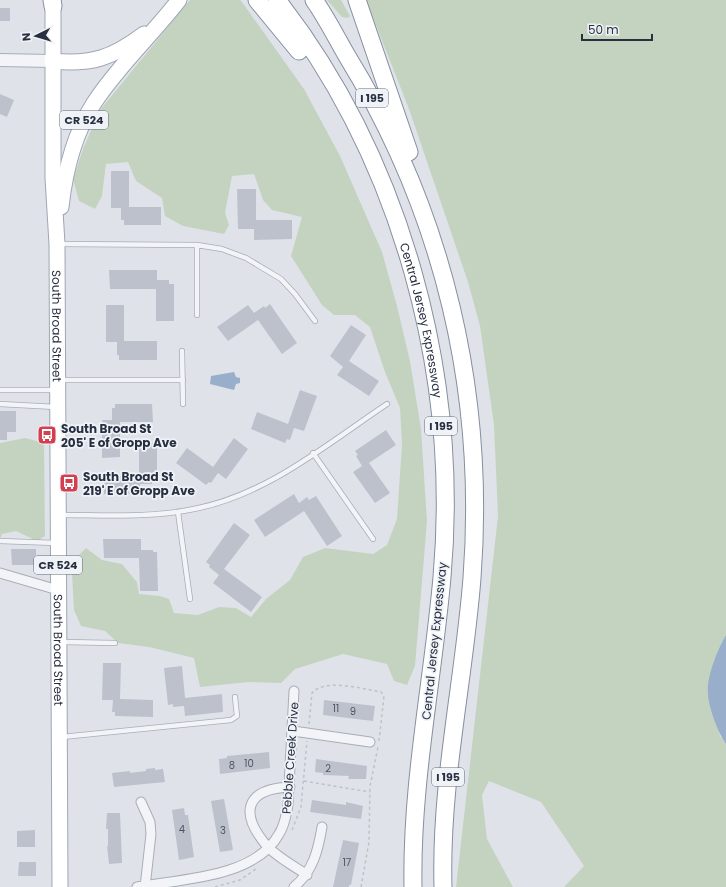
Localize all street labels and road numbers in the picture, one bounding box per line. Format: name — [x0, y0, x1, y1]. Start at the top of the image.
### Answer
road number: I 195 — [356, 89, 388, 107]
road number: CR 524 — [60, 111, 108, 129]
street label: Central Jersey Expressway — [396, 240, 447, 399]
street label: South Broad Street — [49, 270, 66, 382]
road number: I 195 — [425, 417, 457, 435]
road number: CR 524 — [34, 556, 82, 574]
street label: Central Jersey Expressway — [417, 561, 451, 721]
street label: South Broad Street — [50, 594, 68, 706]
street label: Pebble Creek Drive — [278, 701, 302, 815]
road number: I 195 — [432, 768, 464, 786]

